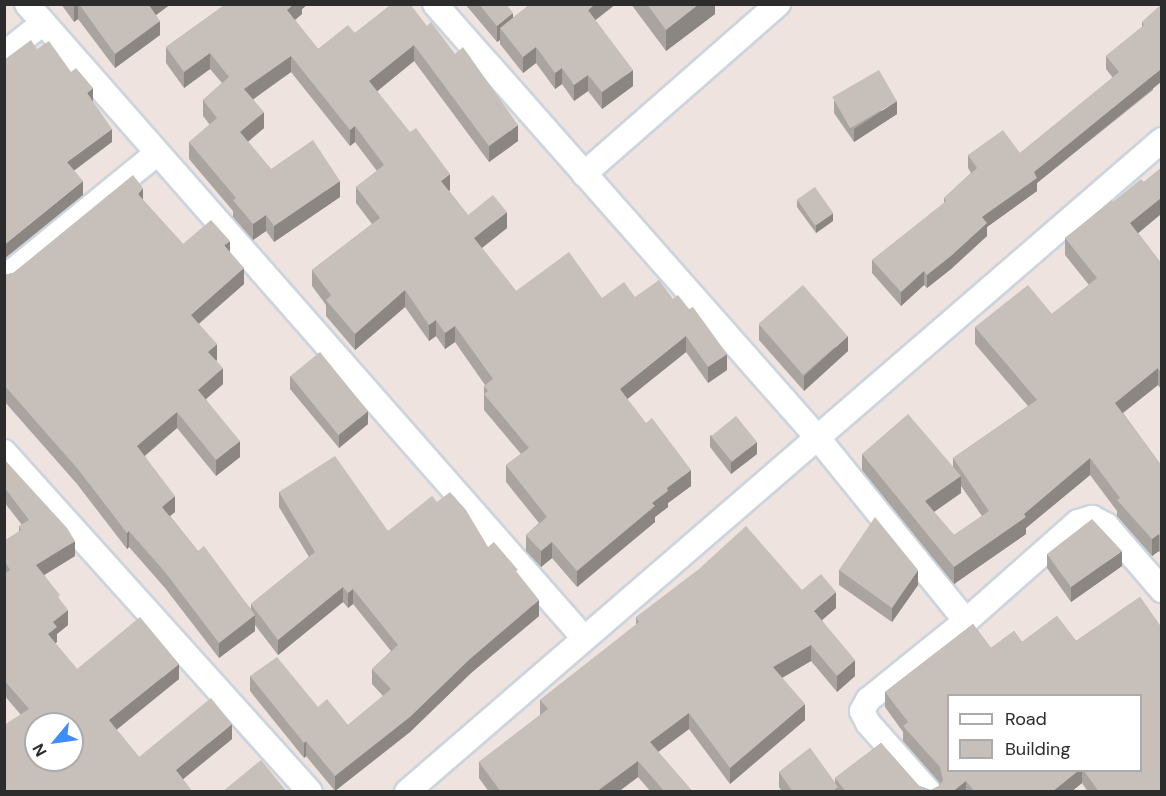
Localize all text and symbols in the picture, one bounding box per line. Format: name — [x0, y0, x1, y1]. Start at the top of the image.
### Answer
legend — [947, 694, 1142, 772]
text: Road — [1005, 707, 1047, 731]
north arrow — [24, 712, 84, 772]
text: Building — [1005, 737, 1070, 761]
text: N — [28, 740, 52, 760]

